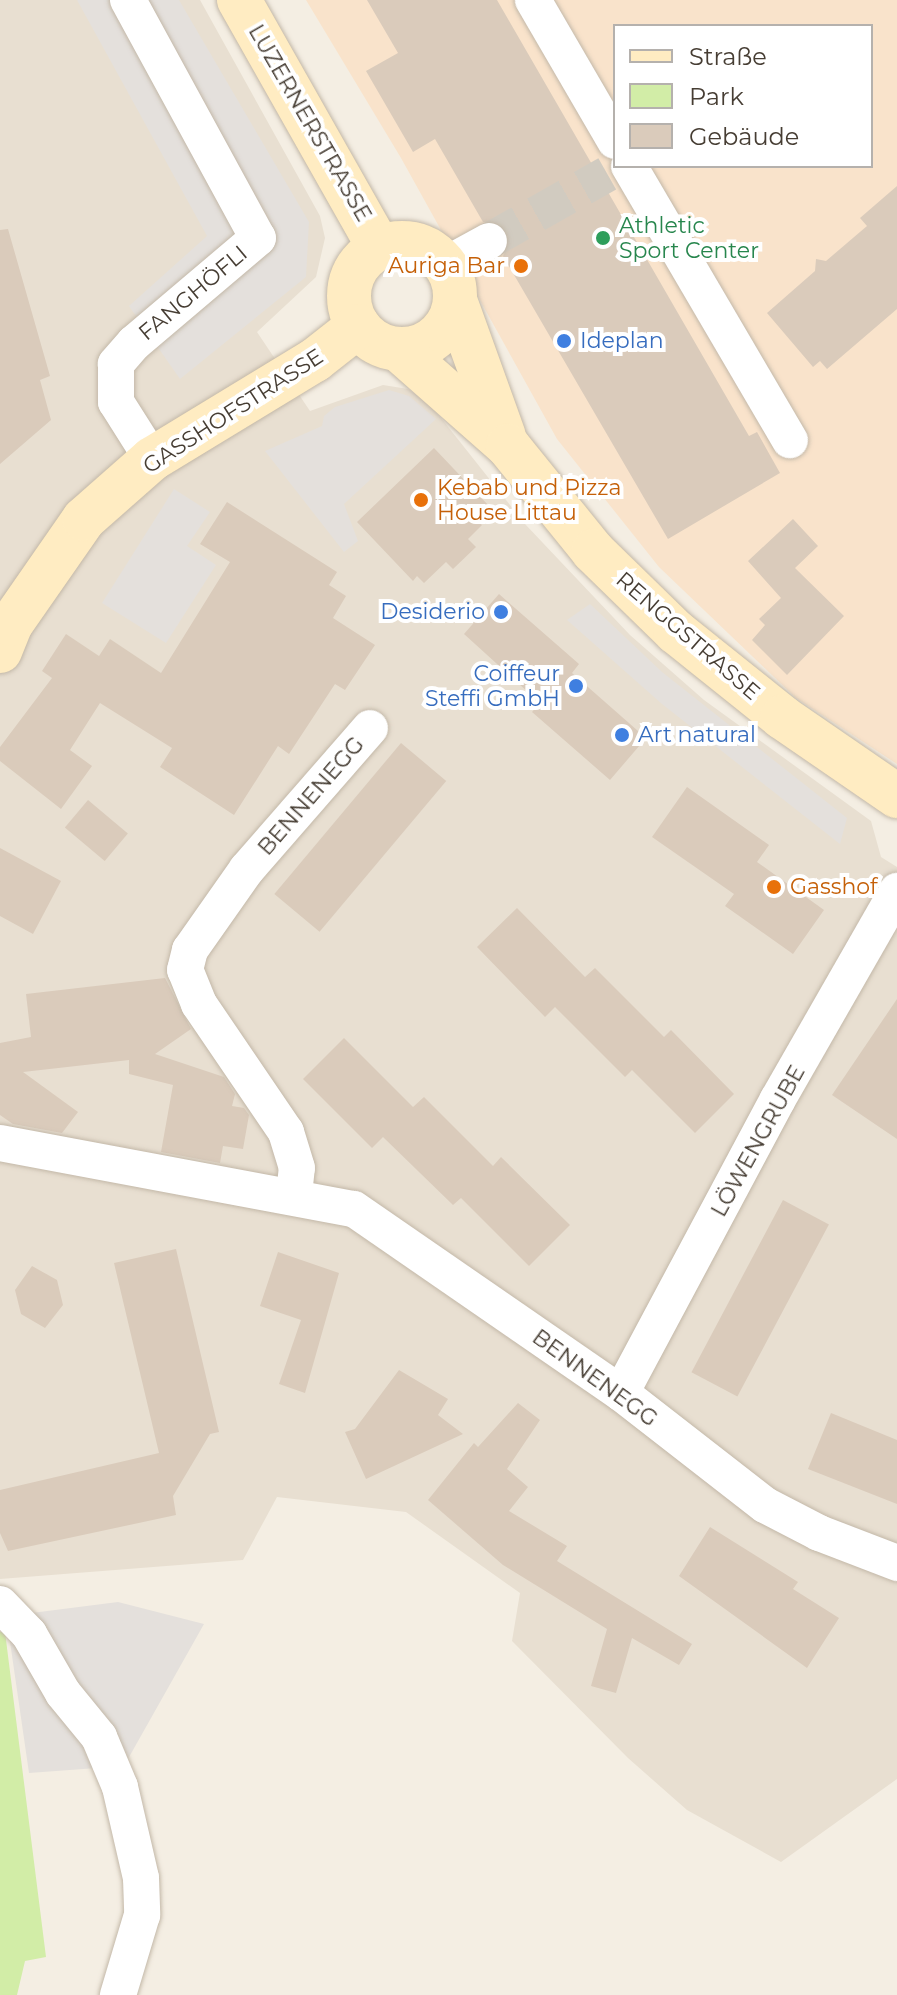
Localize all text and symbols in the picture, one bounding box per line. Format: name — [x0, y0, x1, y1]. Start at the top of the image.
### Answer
street label: LUZERNERSTRASSE — [243, 20, 377, 226]
legend — [613, 24, 873, 168]
text: Straße — [689, 42, 767, 71]
text: Park — [689, 82, 744, 111]
text: Gebäude — [689, 122, 799, 151]
place label: Athletic Sport Center — [619, 212, 759, 264]
marker: Athletic Sport Center — [594, 229, 612, 247]
street label: FANGHÖFLI — [133, 240, 253, 346]
place label: Auriga Bar — [388, 253, 505, 279]
marker: Auriga Bar — [512, 257, 530, 275]
place label: Ideplan — [580, 328, 664, 354]
marker: Ideplan — [555, 332, 573, 350]
street label: GASSHOFSTRASSE — [138, 343, 328, 479]
place label: Kebab und Pizza House Littau — [437, 474, 621, 526]
marker: Kebab und Pizza House Littau — [412, 491, 430, 509]
street label: RENGGSTRASSE — [611, 566, 765, 706]
place label: Desiderio — [380, 599, 485, 625]
marker: Desiderio — [492, 603, 510, 621]
place label: Coiffeur Steffi GmbH — [425, 660, 560, 712]
marker: Coiffeur Steffi GmbH — [567, 677, 585, 695]
place label: Art natural — [638, 722, 756, 748]
marker: Art natural — [613, 726, 631, 744]
street label: BENNENEGG — [252, 731, 370, 861]
place label: Gasshof — [790, 874, 878, 900]
marker: Gasshof — [765, 878, 783, 896]
street label: LÖWENGRUBE — [705, 1061, 811, 1221]
street label: BENNENEGG — [527, 1324, 663, 1432]

